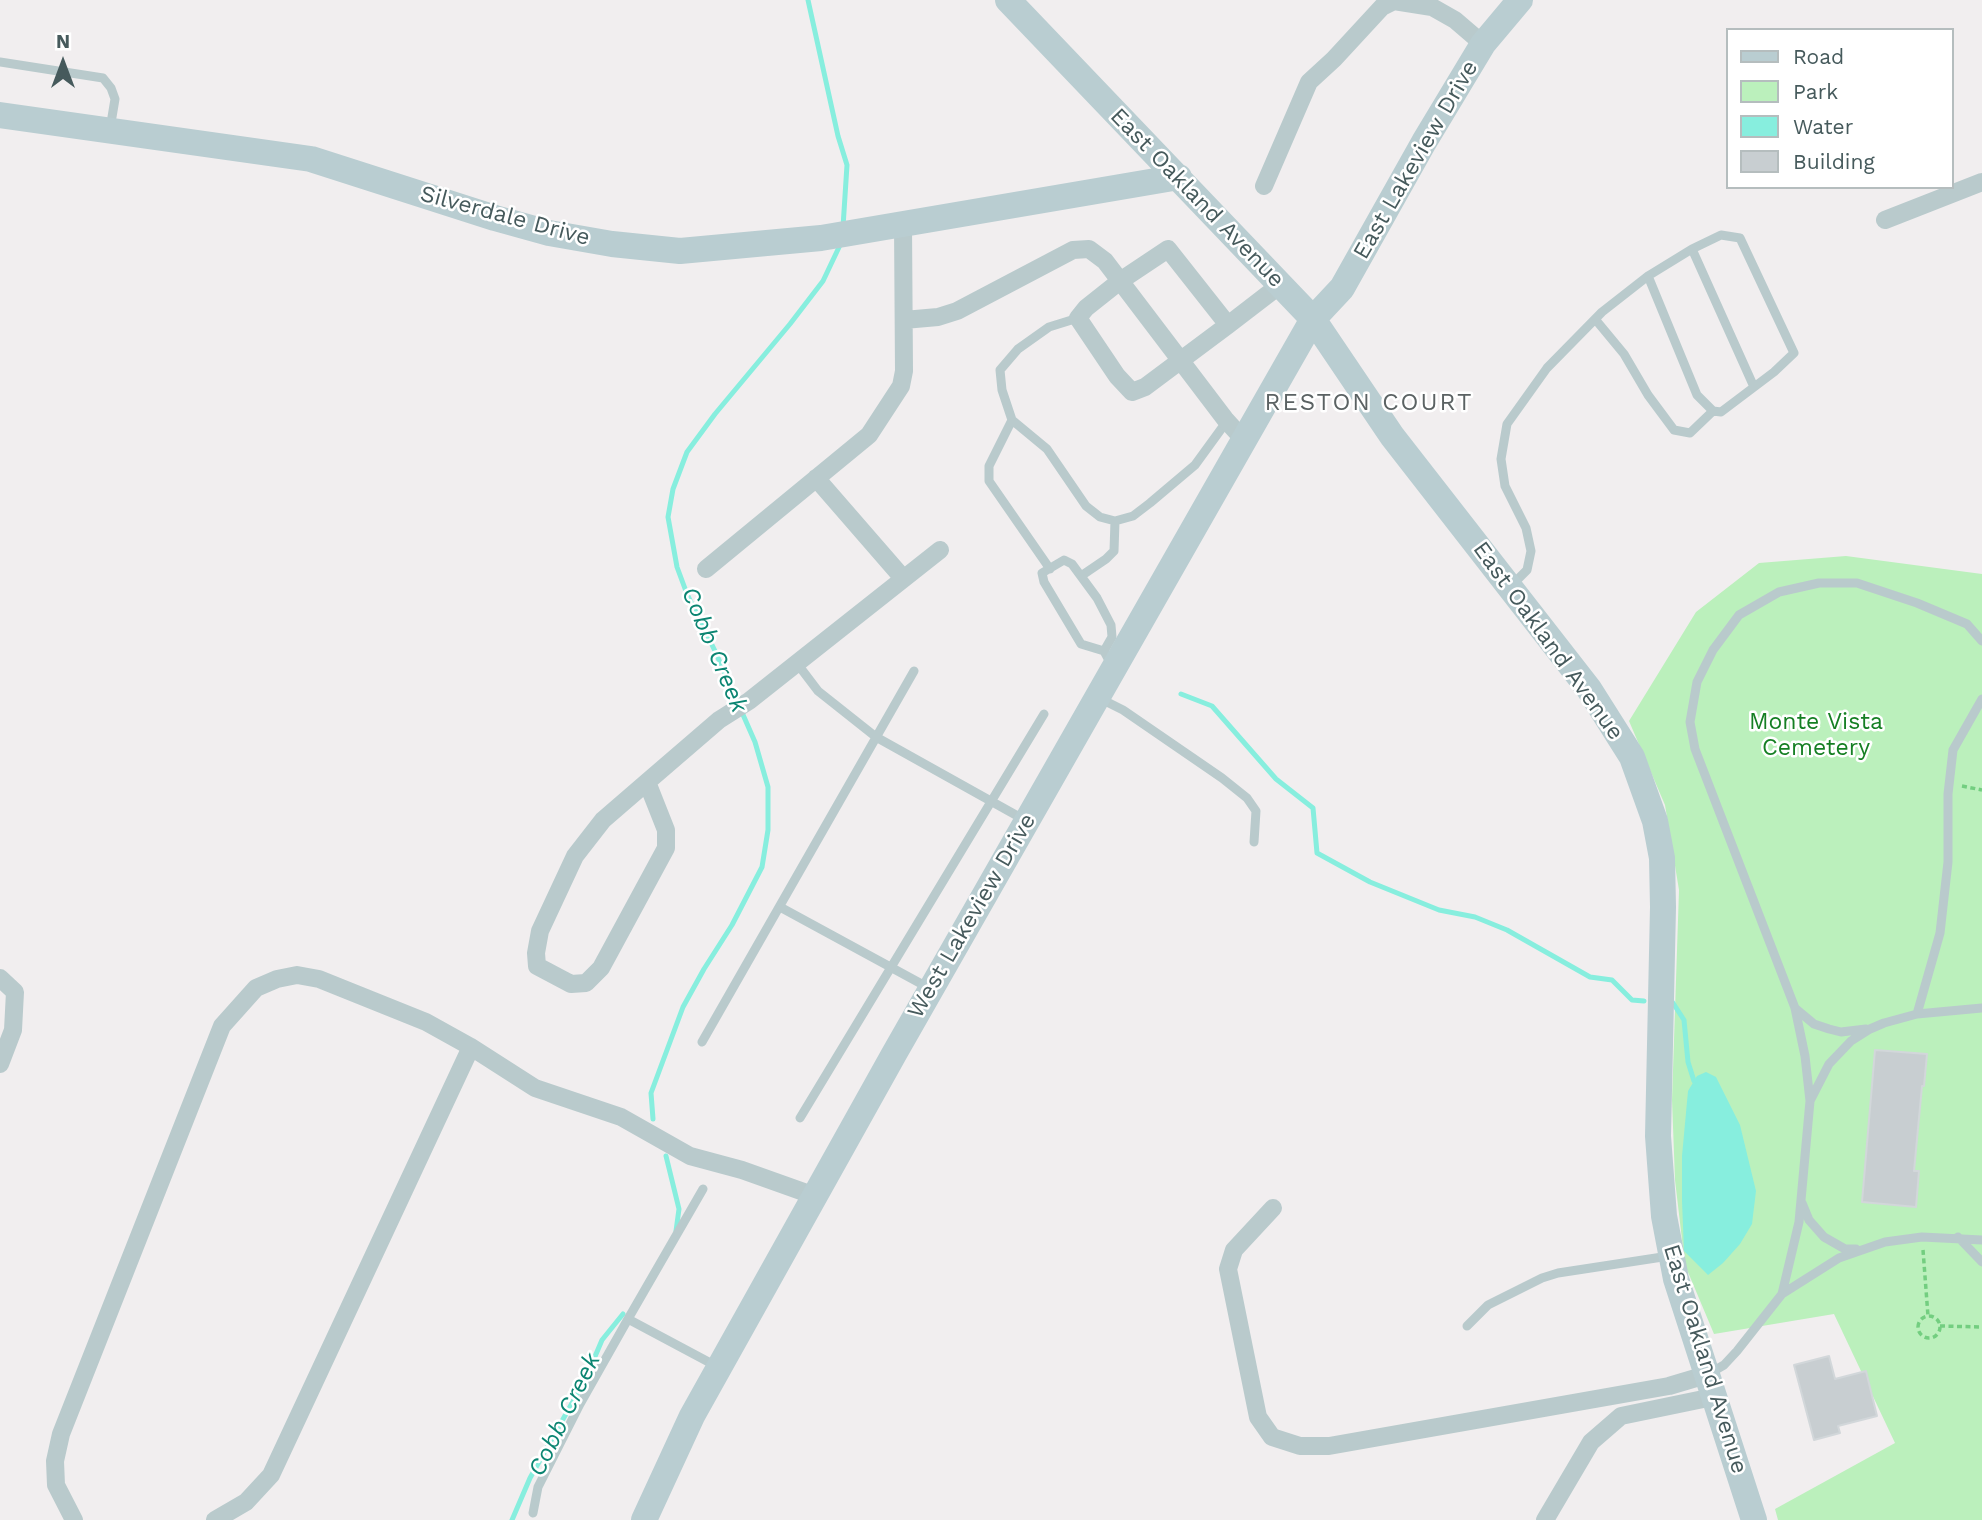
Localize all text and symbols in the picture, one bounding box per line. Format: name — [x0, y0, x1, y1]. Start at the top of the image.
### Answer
north arrow — [28, 28, 98, 98]
legend — [1727, 28, 1954, 189]
text: N — [56, 30, 70, 53]
text: Road — [1793, 44, 1844, 69]
street label: East Lakeview Drive — [1348, 56, 1484, 264]
text: Park — [1793, 79, 1838, 104]
street label: East Oakland Avenue — [1104, 103, 1290, 293]
text: Water — [1793, 114, 1853, 139]
text: Building — [1793, 149, 1875, 174]
street label: Silverdale Drive — [417, 180, 593, 252]
district label: RESTON COURT — [1266, 389, 1472, 417]
street label: East Oakland Avenue — [1467, 536, 1629, 746]
water label: Cobb Creek — [675, 583, 753, 717]
park label: Monte Vista Cemetery — [1749, 708, 1883, 762]
street label: West Lakeview Drive — [902, 809, 1042, 1023]
street label: East Oakland Avenue — [1657, 1241, 1753, 1477]
water label: Cobb Creek — [523, 1349, 607, 1481]

